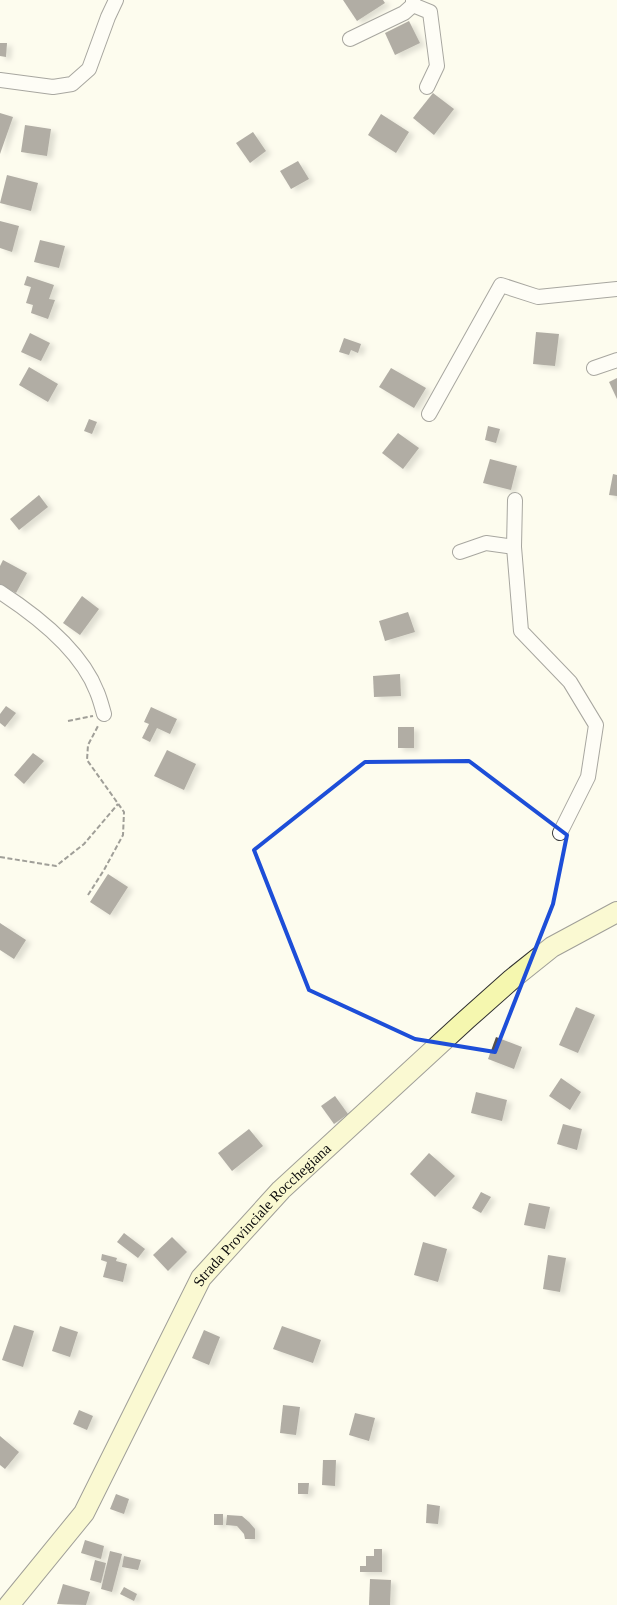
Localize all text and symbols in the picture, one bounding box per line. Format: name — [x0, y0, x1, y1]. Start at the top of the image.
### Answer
street label: Strada Provinciale Rocchegiana — [190, 1140, 334, 1289]

